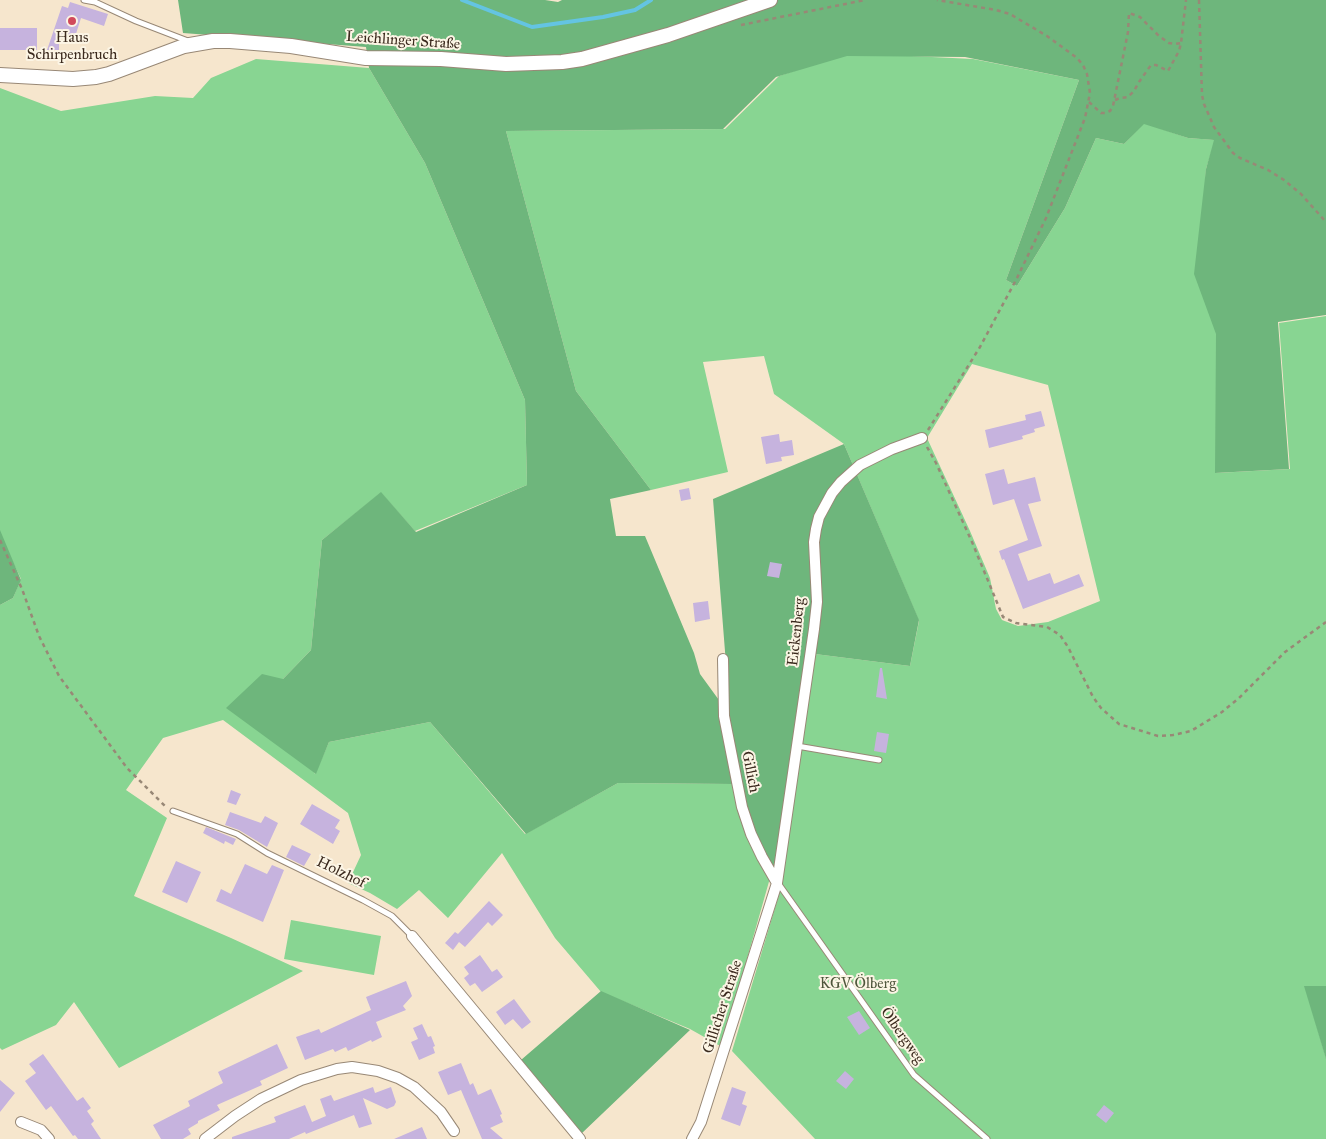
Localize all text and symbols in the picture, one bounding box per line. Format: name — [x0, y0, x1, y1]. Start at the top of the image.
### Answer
marker: Haus Schirpenbruch — [66, 15, 78, 27]
street label: Leichlinger Straße — [345, 28, 461, 54]
place label: Haus Schirpenbruch — [27, 29, 117, 64]
street label: Eickenberg — [784, 597, 810, 667]
street label: Gillich — [737, 750, 763, 794]
street label: Holzhof — [314, 853, 368, 893]
street label: Gillicher Straße — [699, 958, 747, 1056]
park label: KGV Ölberg — [820, 975, 896, 993]
street label: Ölbergweg — [876, 1004, 928, 1068]

